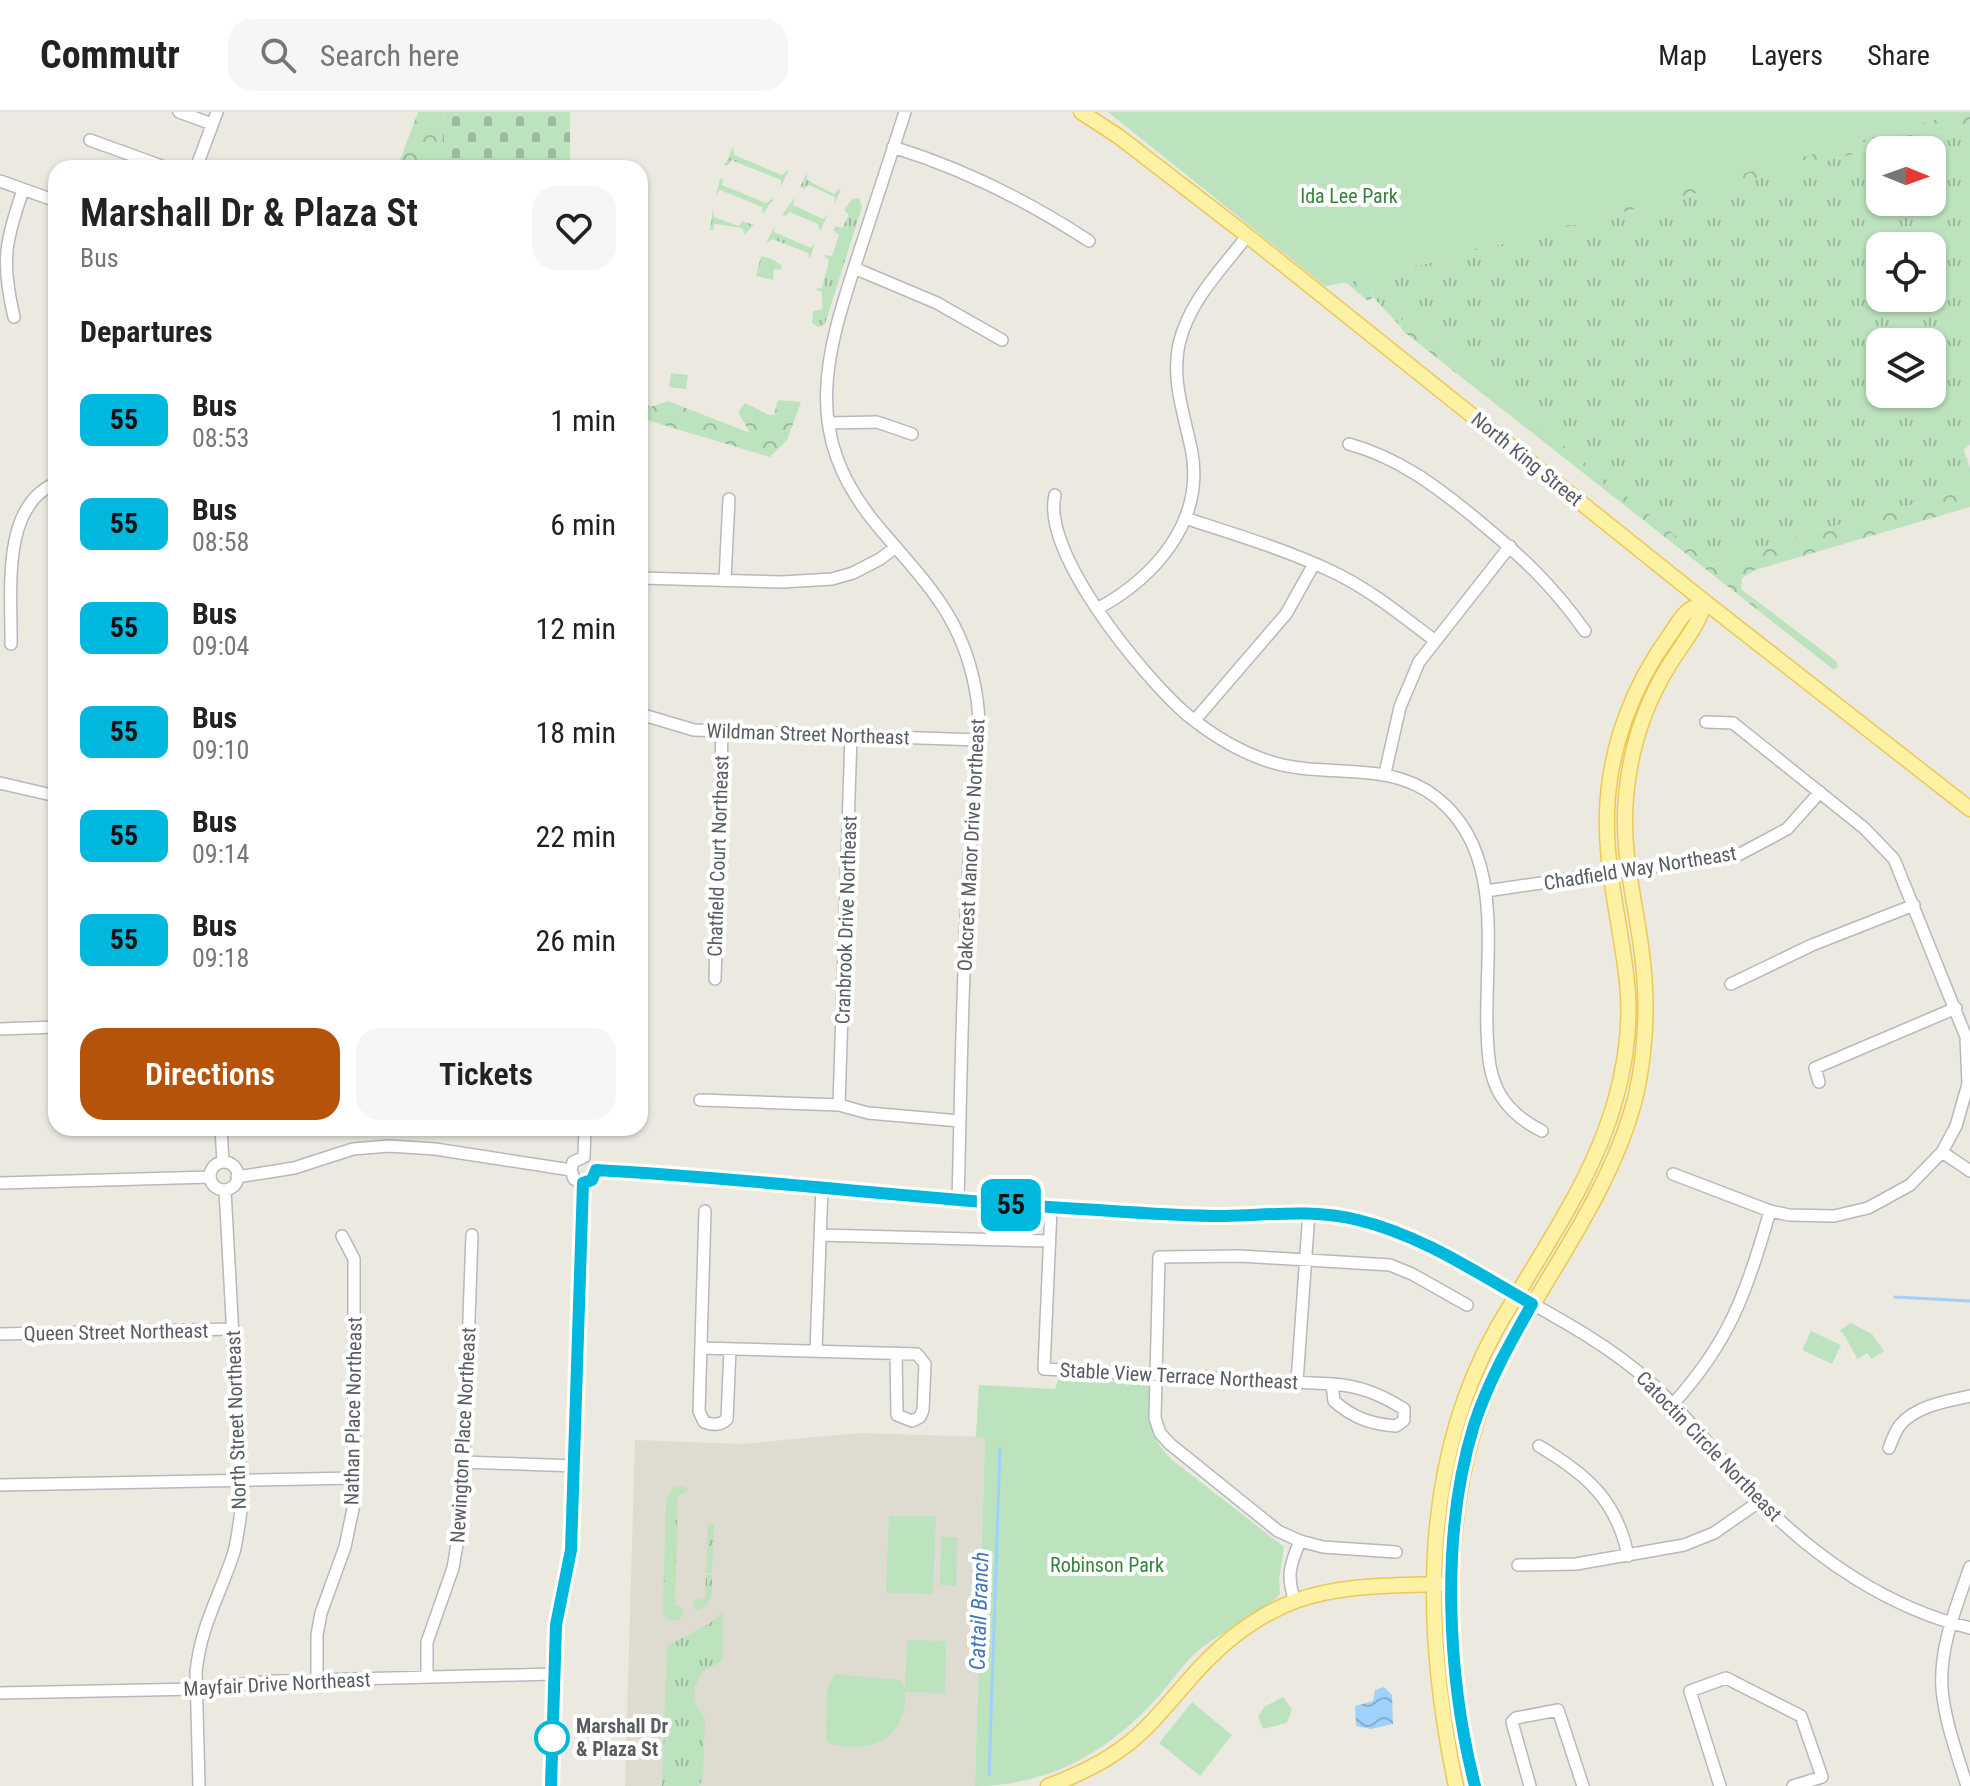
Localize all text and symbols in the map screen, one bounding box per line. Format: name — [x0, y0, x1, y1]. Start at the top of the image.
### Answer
search box — [228, 19, 788, 91]
text: Commutr — [40, 33, 180, 77]
icon: search — [256, 33, 300, 77]
text: Search here — [320, 38, 459, 73]
text: Map — [1658, 39, 1707, 72]
text: Layers — [1751, 39, 1823, 72]
text: Share — [1867, 39, 1930, 72]
north arrow — [1866, 136, 1946, 216]
map controls — [1866, 136, 1946, 408]
park label: Ida Lee Park — [1300, 184, 1398, 208]
button: heart — [532, 186, 616, 270]
text: Marshall Dr & Plaza St — [80, 191, 418, 235]
button: locate — [1866, 232, 1946, 312]
text: Bus — [80, 243, 119, 273]
text: Departures — [80, 314, 213, 349]
button: layers — [1866, 328, 1946, 408]
text: Bus — [192, 388, 237, 423]
text: 55 — [110, 403, 138, 436]
text: 1 min — [550, 403, 616, 438]
street label: North King Street — [1467, 407, 1587, 511]
text: 08:53 — [192, 423, 249, 453]
text: Bus — [192, 492, 237, 527]
text: 55 — [110, 507, 138, 540]
text: 6 min — [550, 507, 616, 542]
text: 08:58 — [192, 527, 249, 557]
text: Bus — [192, 596, 237, 631]
text: 55 — [110, 611, 138, 644]
text: 12 min — [535, 611, 616, 646]
text: 09:04 — [192, 631, 249, 661]
text: Bus — [192, 700, 237, 735]
text: 55 — [110, 715, 138, 748]
text: 18 min — [535, 715, 616, 750]
street label: Wildman Street Northeast — [706, 718, 910, 750]
street label: Oakcrest Manor Drive Northeast — [952, 718, 990, 972]
text: 09:10 — [192, 735, 249, 765]
street label: Chatfield Court Northeast — [702, 755, 734, 957]
text: Bus — [192, 804, 237, 839]
street label: Cranbrook Drive Northeast — [830, 815, 862, 1025]
text: 55 — [110, 819, 138, 852]
text: 22 min — [535, 819, 616, 854]
text: 09:14 — [192, 839, 249, 869]
street label: Chadfield Way Northeast — [1542, 841, 1738, 895]
text: Bus — [192, 908, 237, 943]
text: 55 — [110, 923, 138, 956]
text: 26 min — [535, 923, 616, 958]
text: 09:18 — [192, 943, 249, 973]
button: Directions — [80, 1028, 340, 1120]
button: Tickets — [356, 1028, 616, 1120]
line badge: 55 — [975, 1179, 1047, 1231]
text: 55 — [997, 1188, 1025, 1221]
street label: Nathan Place Northeast — [339, 1317, 367, 1505]
street label: Queen Street Northeast — [23, 1318, 209, 1346]
street label: Newington Place Northeast — [445, 1326, 481, 1543]
street label: North Street Northeast — [221, 1330, 251, 1510]
street label: Stable View Terrace Northeast — [1059, 1358, 1299, 1394]
street label: Catoctin Circle Northeast — [1631, 1366, 1787, 1526]
water label: Cattail Branch — [964, 1551, 994, 1671]
park label: Robinson Park — [1050, 1553, 1164, 1577]
street label: Mayfair Drive Northeast — [183, 1667, 371, 1701]
place label: Marshall Dr & Plaza St — [576, 1714, 669, 1761]
marker: Marshall Dr & Plaza St — [535, 1721, 569, 1755]

